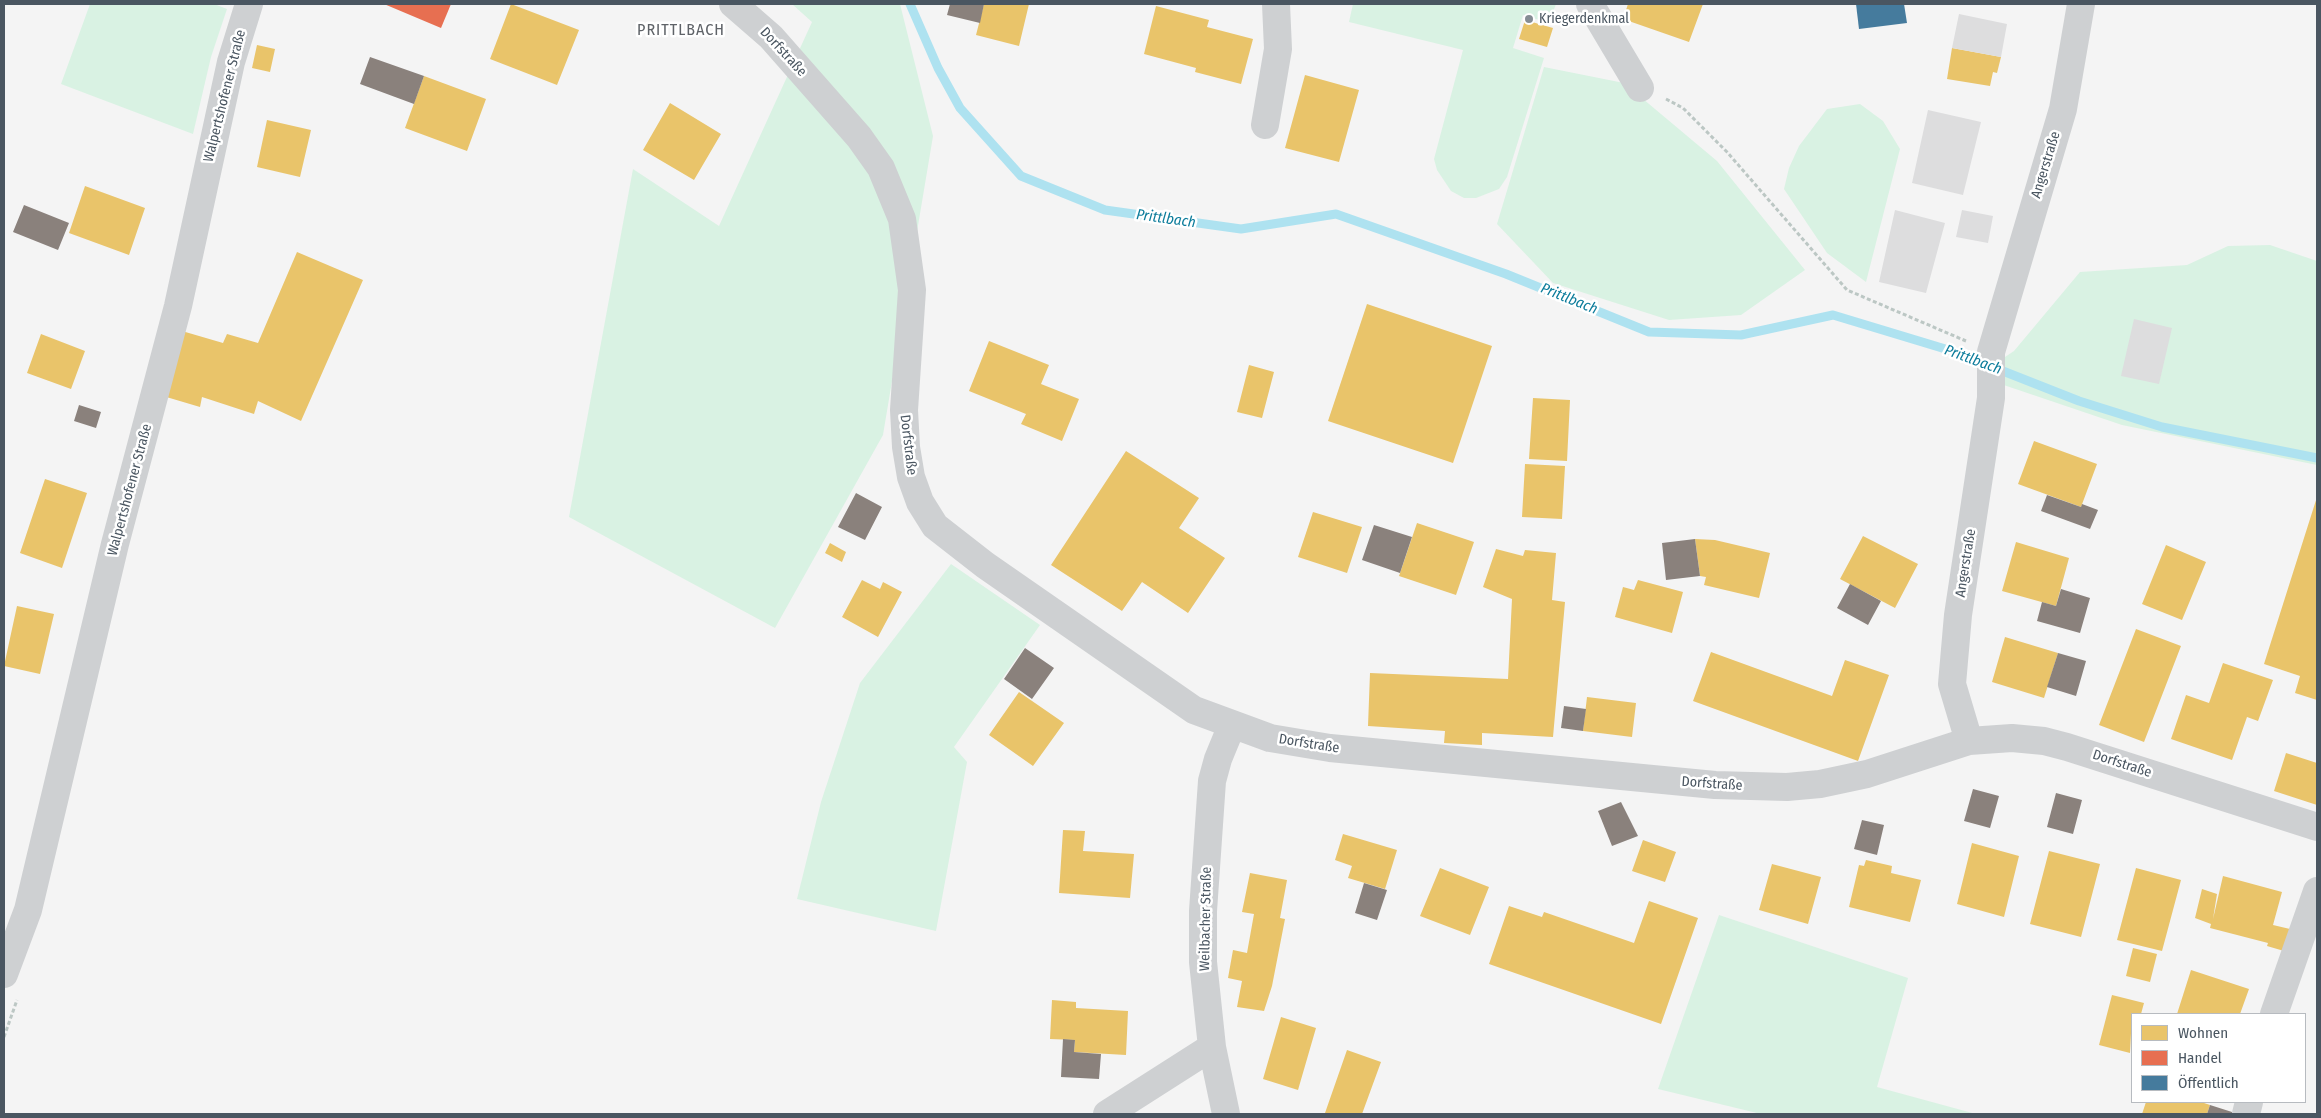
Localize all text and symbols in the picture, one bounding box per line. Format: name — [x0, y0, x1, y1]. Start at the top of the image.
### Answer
place label: Kriegerdenkmal — [1539, 11, 1629, 27]
marker: Kriegerdenkmal — [1523, 13, 1535, 25]
district label: PRITTLBACH — [636, 21, 726, 41]
street label: Dorfstraße — [756, 24, 810, 80]
street label: Walpertshofener Straße — [200, 28, 250, 164]
street label: Angerstraße — [2028, 130, 2064, 200]
water label: Prittlbach — [1135, 206, 1197, 232]
water label: Prittlbach — [1538, 279, 1600, 319]
water label: Prittlbach — [1942, 341, 2004, 379]
street label: Dorfstraße — [896, 414, 920, 476]
street label: Walpertshofener Straße — [104, 422, 156, 558]
street label: Angerstraße — [1952, 528, 1980, 598]
street label: Dorfstraße — [1278, 731, 1340, 757]
street label: Dorfstraße — [2090, 747, 2154, 781]
street label: Dorfstraße — [1681, 773, 1743, 795]
street label: Weilbacher Straße — [1197, 867, 1215, 971]
legend — [2131, 1013, 2306, 1103]
text: Wohnen — [2178, 1024, 2228, 1042]
text: Handel — [2178, 1049, 2222, 1067]
text: Öffentlich — [2178, 1074, 2239, 1092]

